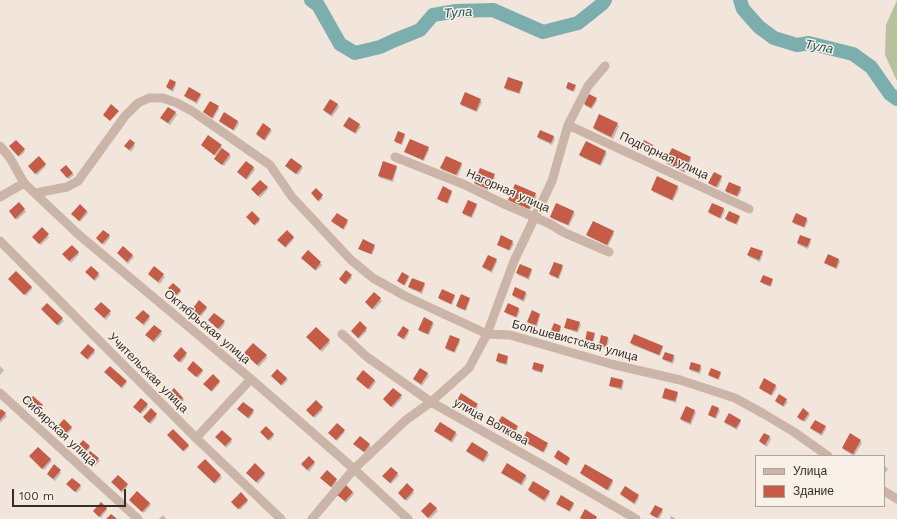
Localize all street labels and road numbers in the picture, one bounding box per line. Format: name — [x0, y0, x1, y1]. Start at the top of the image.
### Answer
street label: Подгорная улица — [617, 129, 711, 183]
street label: Нагорная улица — [464, 166, 552, 216]
street label: Октябрьская улица — [161, 287, 253, 367]
street label: Большевистская улица — [510, 317, 640, 365]
street label: Учительская улица — [105, 330, 191, 416]
street label: Сибирская улица — [18, 393, 100, 469]
street label: улица Волкова — [451, 395, 531, 449]

